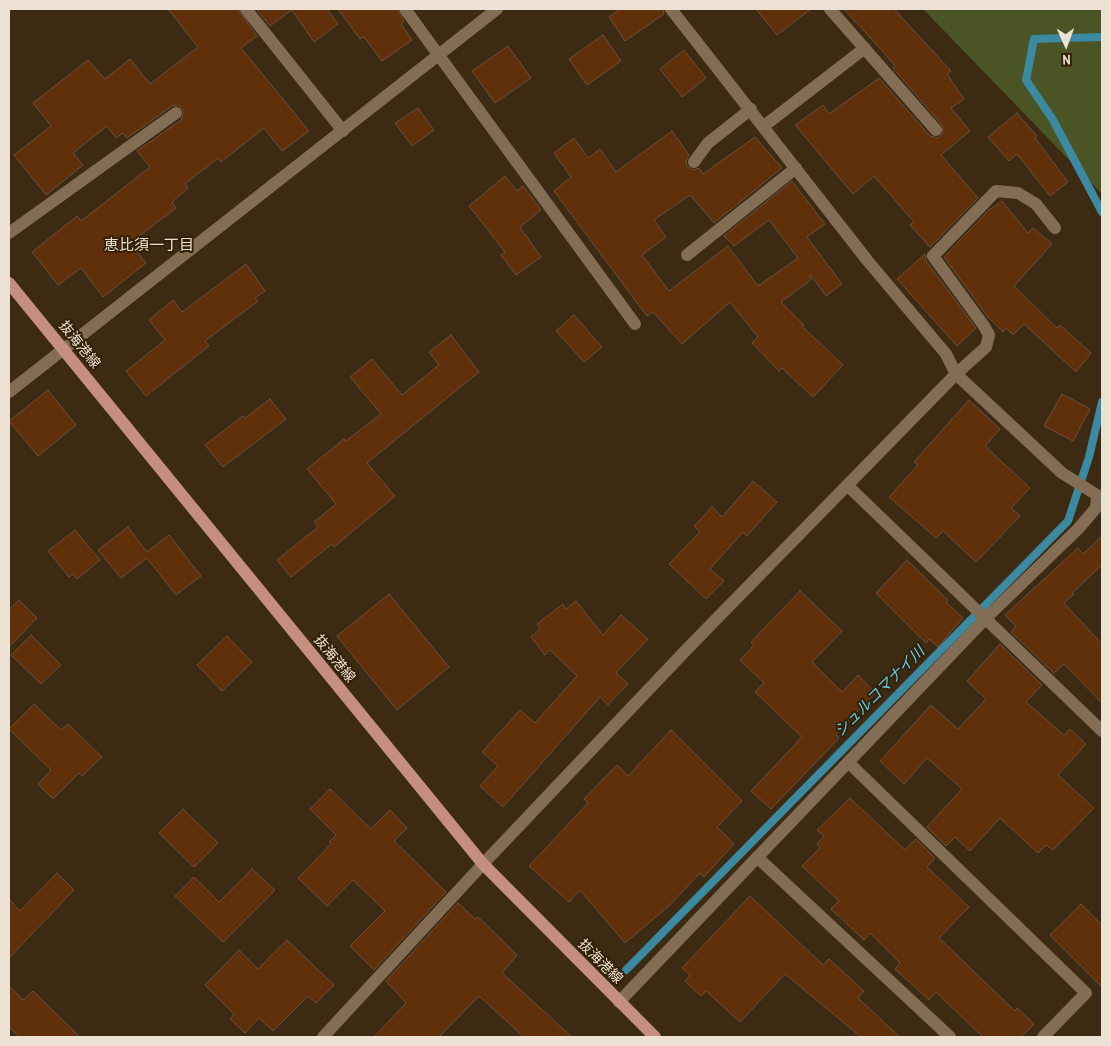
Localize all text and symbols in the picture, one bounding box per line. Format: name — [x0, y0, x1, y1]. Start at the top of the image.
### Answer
north arrow — [1041, 20, 1091, 70]
text: N — [1062, 51, 1071, 69]
district label: 恵比須一丁目 — [104, 237, 194, 255]
street label: 抜海港線 — [55, 318, 103, 372]
street label: 抜海港線 — [310, 632, 358, 686]
water label: シュルコマナイ川 — [831, 643, 929, 741]
street label: 抜海港線 — [574, 936, 626, 988]

